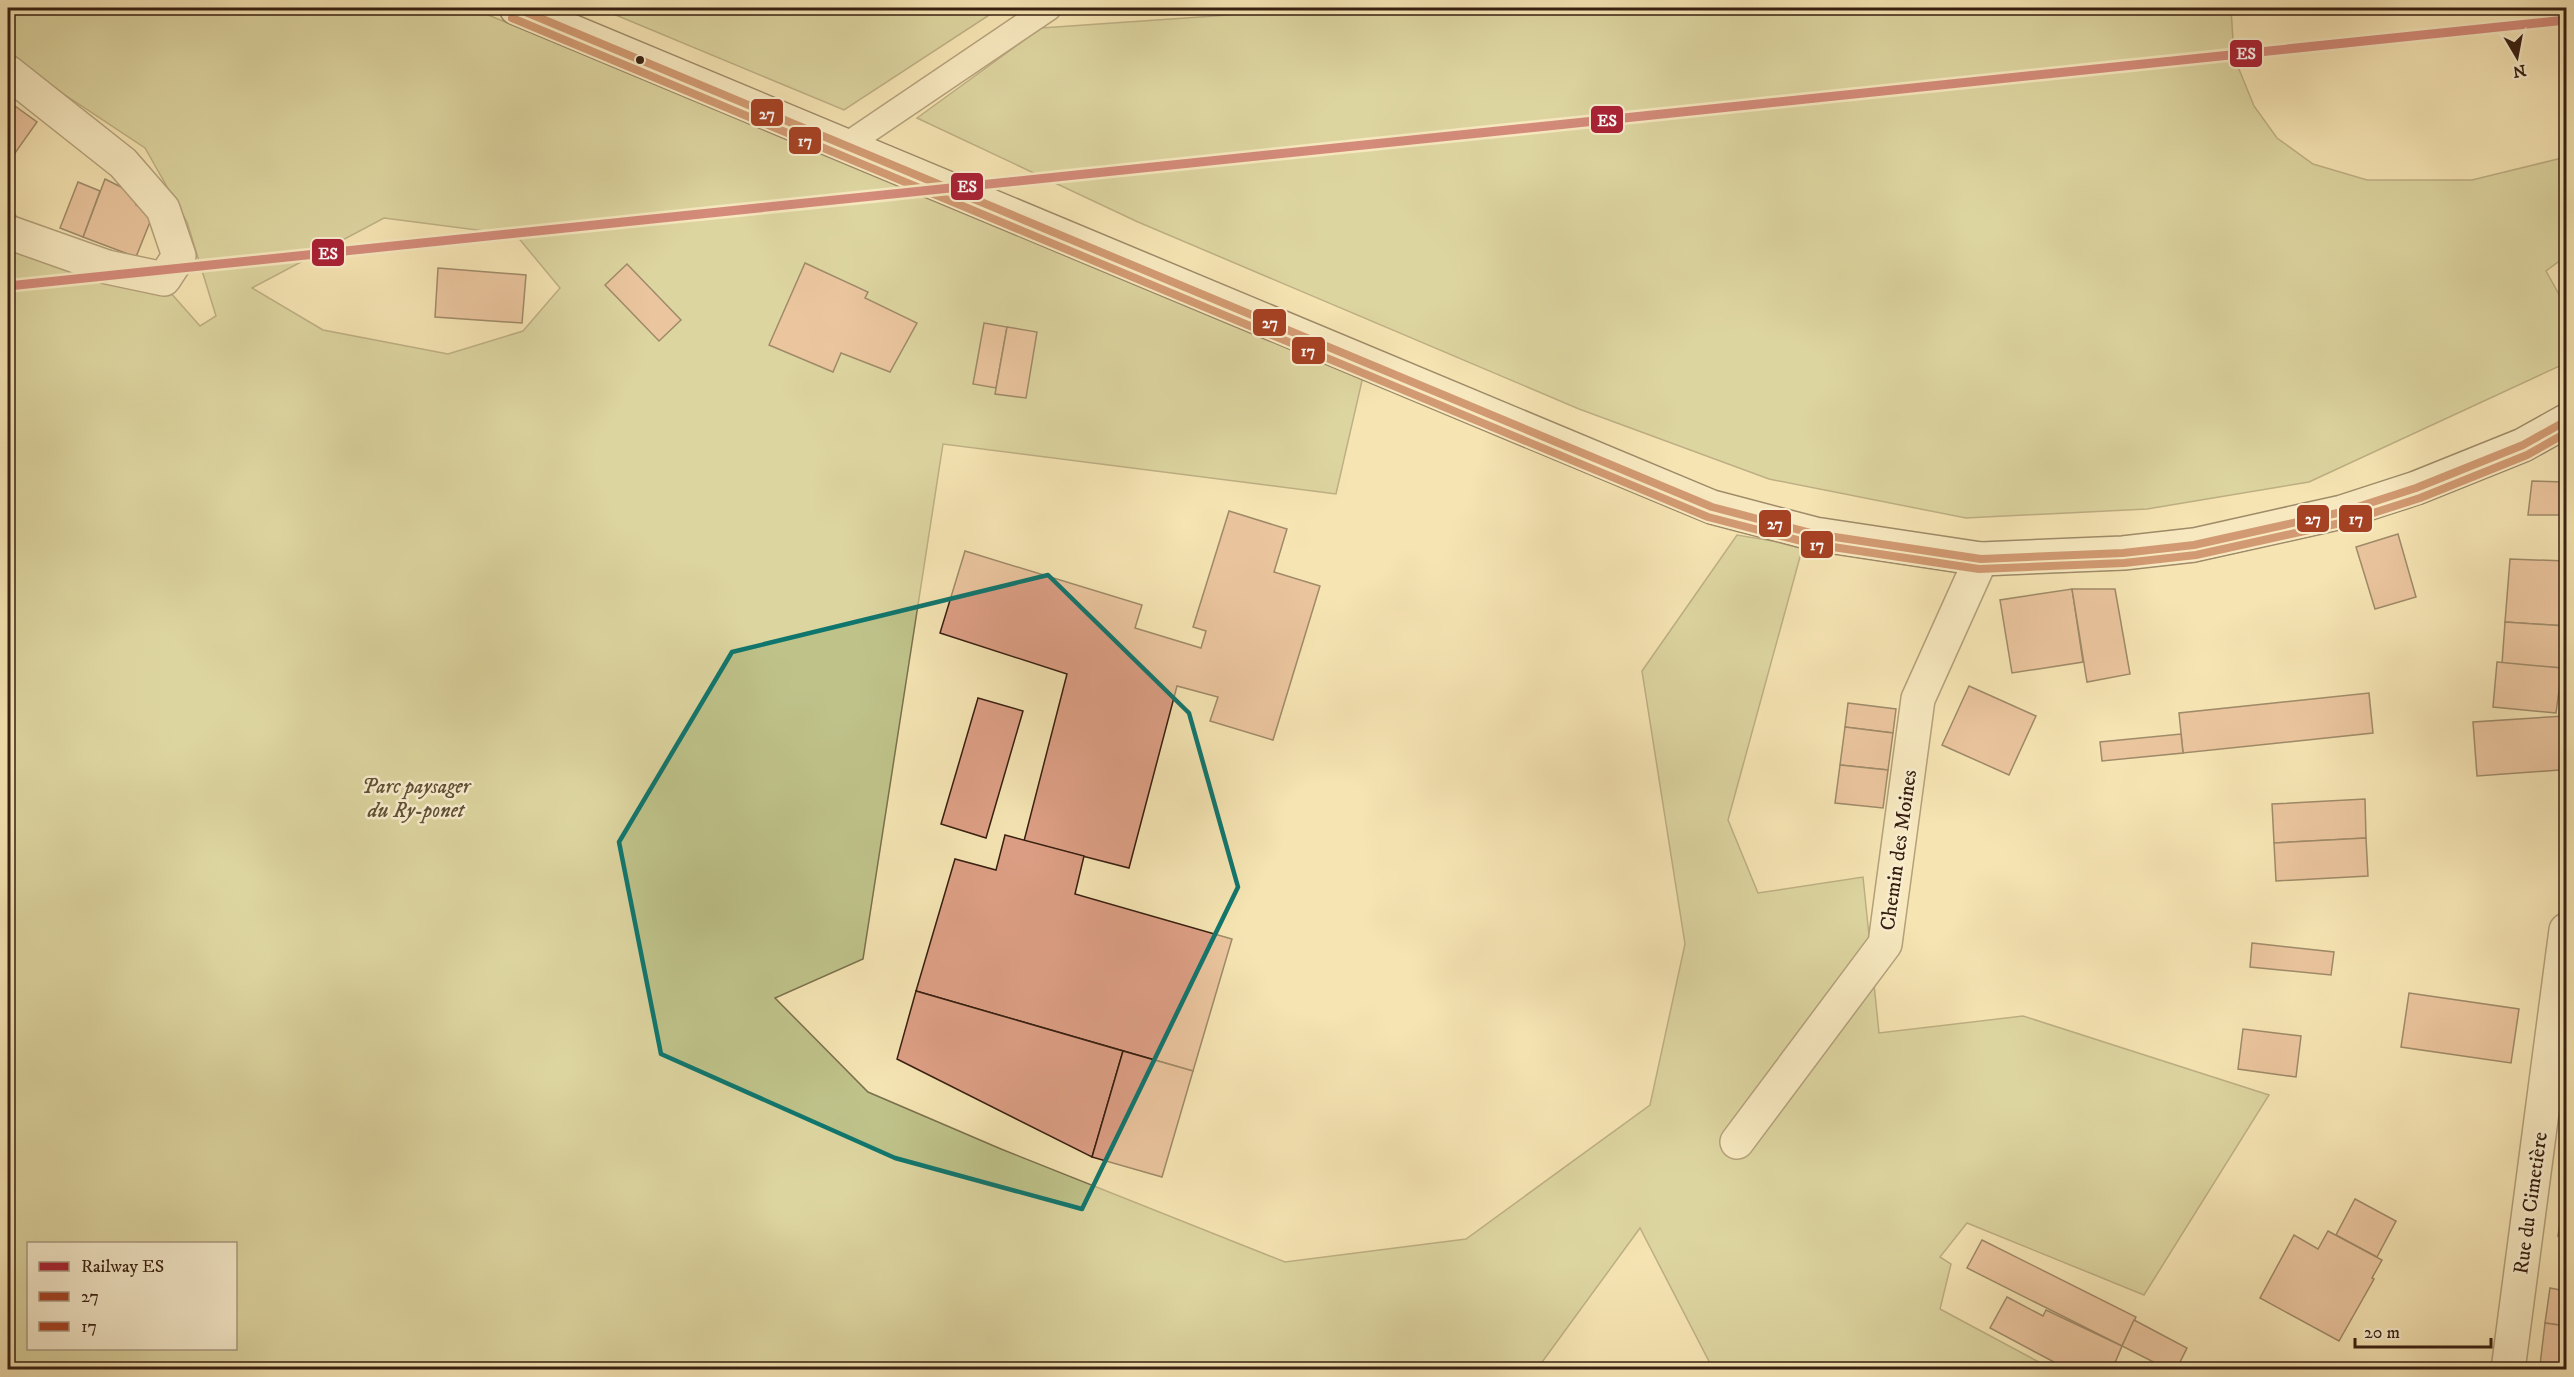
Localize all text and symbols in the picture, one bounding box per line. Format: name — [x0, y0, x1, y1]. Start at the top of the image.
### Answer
north arrow — [2487, 27, 2547, 87]
line badge: ES — [2229, 39, 2263, 68]
text: ES — [2236, 44, 2256, 64]
unlabelled marker — [634, 54, 646, 66]
text: N — [2511, 60, 2528, 82]
line badge: 27 — [750, 98, 784, 127]
text: 27 — [759, 104, 775, 124]
line badge: ES — [1590, 105, 1624, 134]
text: ES — [1597, 111, 1617, 131]
line badge: 17 — [788, 126, 822, 155]
text: 17 — [798, 131, 812, 151]
line badge: ES — [950, 172, 984, 201]
text: ES — [957, 177, 977, 197]
line badge: ES — [311, 238, 345, 267]
text: ES — [318, 244, 338, 264]
line badge: 27 — [1252, 308, 1287, 337]
text: 27 — [1262, 313, 1278, 333]
line badge: 17 — [1291, 336, 1326, 365]
text: 17 — [1301, 341, 1315, 361]
line badge: 27 — [2296, 504, 2330, 533]
line badge: 17 — [2338, 504, 2373, 533]
line badge: 27 — [1758, 509, 1792, 538]
text: 27 — [2305, 509, 2321, 529]
text: 17 — [2349, 509, 2363, 529]
text: 27 — [1767, 514, 1783, 534]
line badge: 17 — [1800, 530, 1834, 559]
text: 17 — [1810, 535, 1824, 555]
street label: Chemin des Moines — [1875, 768, 1923, 932]
park label: Parc paysager du Ry-ponet — [362, 774, 472, 824]
street label: Rue du Cimetière — [2508, 1130, 2554, 1276]
legend — [27, 1242, 237, 1350]
text: Railway ES — [81, 1256, 164, 1278]
text: 27 — [81, 1286, 99, 1308]
scale bar — [2355, 1311, 2492, 1349]
text: 17 — [81, 1316, 97, 1338]
text: 20 m — [2364, 1322, 2400, 1344]

